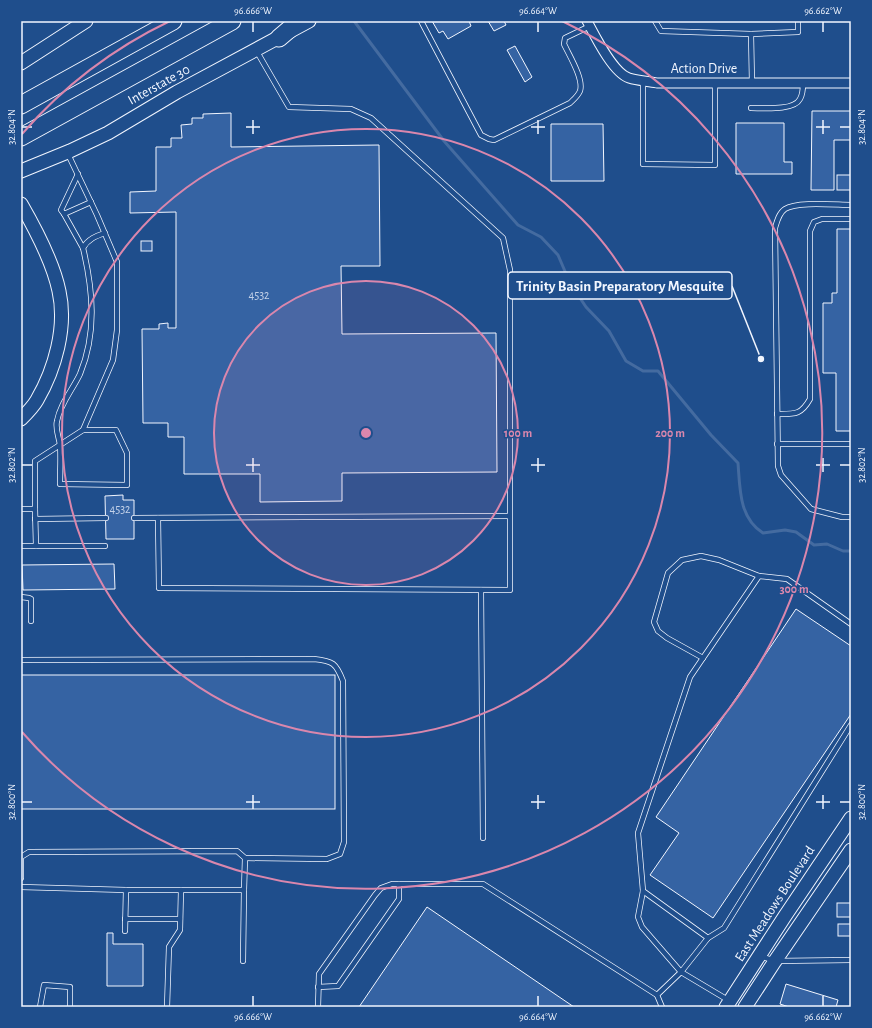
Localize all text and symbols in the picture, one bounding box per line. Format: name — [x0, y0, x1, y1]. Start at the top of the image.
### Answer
text: 96.666°W — [234, 6, 272, 16]
text: 96.664°W — [519, 6, 557, 16]
text: 96.662°W — [804, 6, 842, 16]
street label: Interstate 30 — [126, 62, 192, 108]
street label: Action Drive — [671, 62, 737, 76]
text: 32.804°N — [7, 109, 17, 145]
text: 32.804°N — [857, 109, 867, 145]
callout: Trinity Basin Preparatory Mesquite — [508, 272, 732, 299]
text: Trinity Basin Preparatory Mesquite — [516, 279, 724, 294]
house number: 4532 — [248, 289, 270, 301]
centre of rings — [359, 426, 373, 440]
text: 100 m — [504, 427, 532, 439]
text: 200 m — [655, 427, 685, 439]
text: 32.802°N — [7, 447, 17, 483]
text: 32.802°N — [857, 447, 867, 483]
house number: 4532 — [109, 503, 131, 515]
text: 300 m — [779, 583, 809, 595]
text: 32.800°N — [7, 784, 17, 820]
text: 32.800°N — [857, 784, 867, 820]
street label: East Meadows Boulevard — [732, 844, 818, 964]
text: 96.666°W — [234, 1012, 272, 1022]
text: 96.664°W — [519, 1012, 557, 1022]
text: 96.662°W — [804, 1012, 842, 1022]

